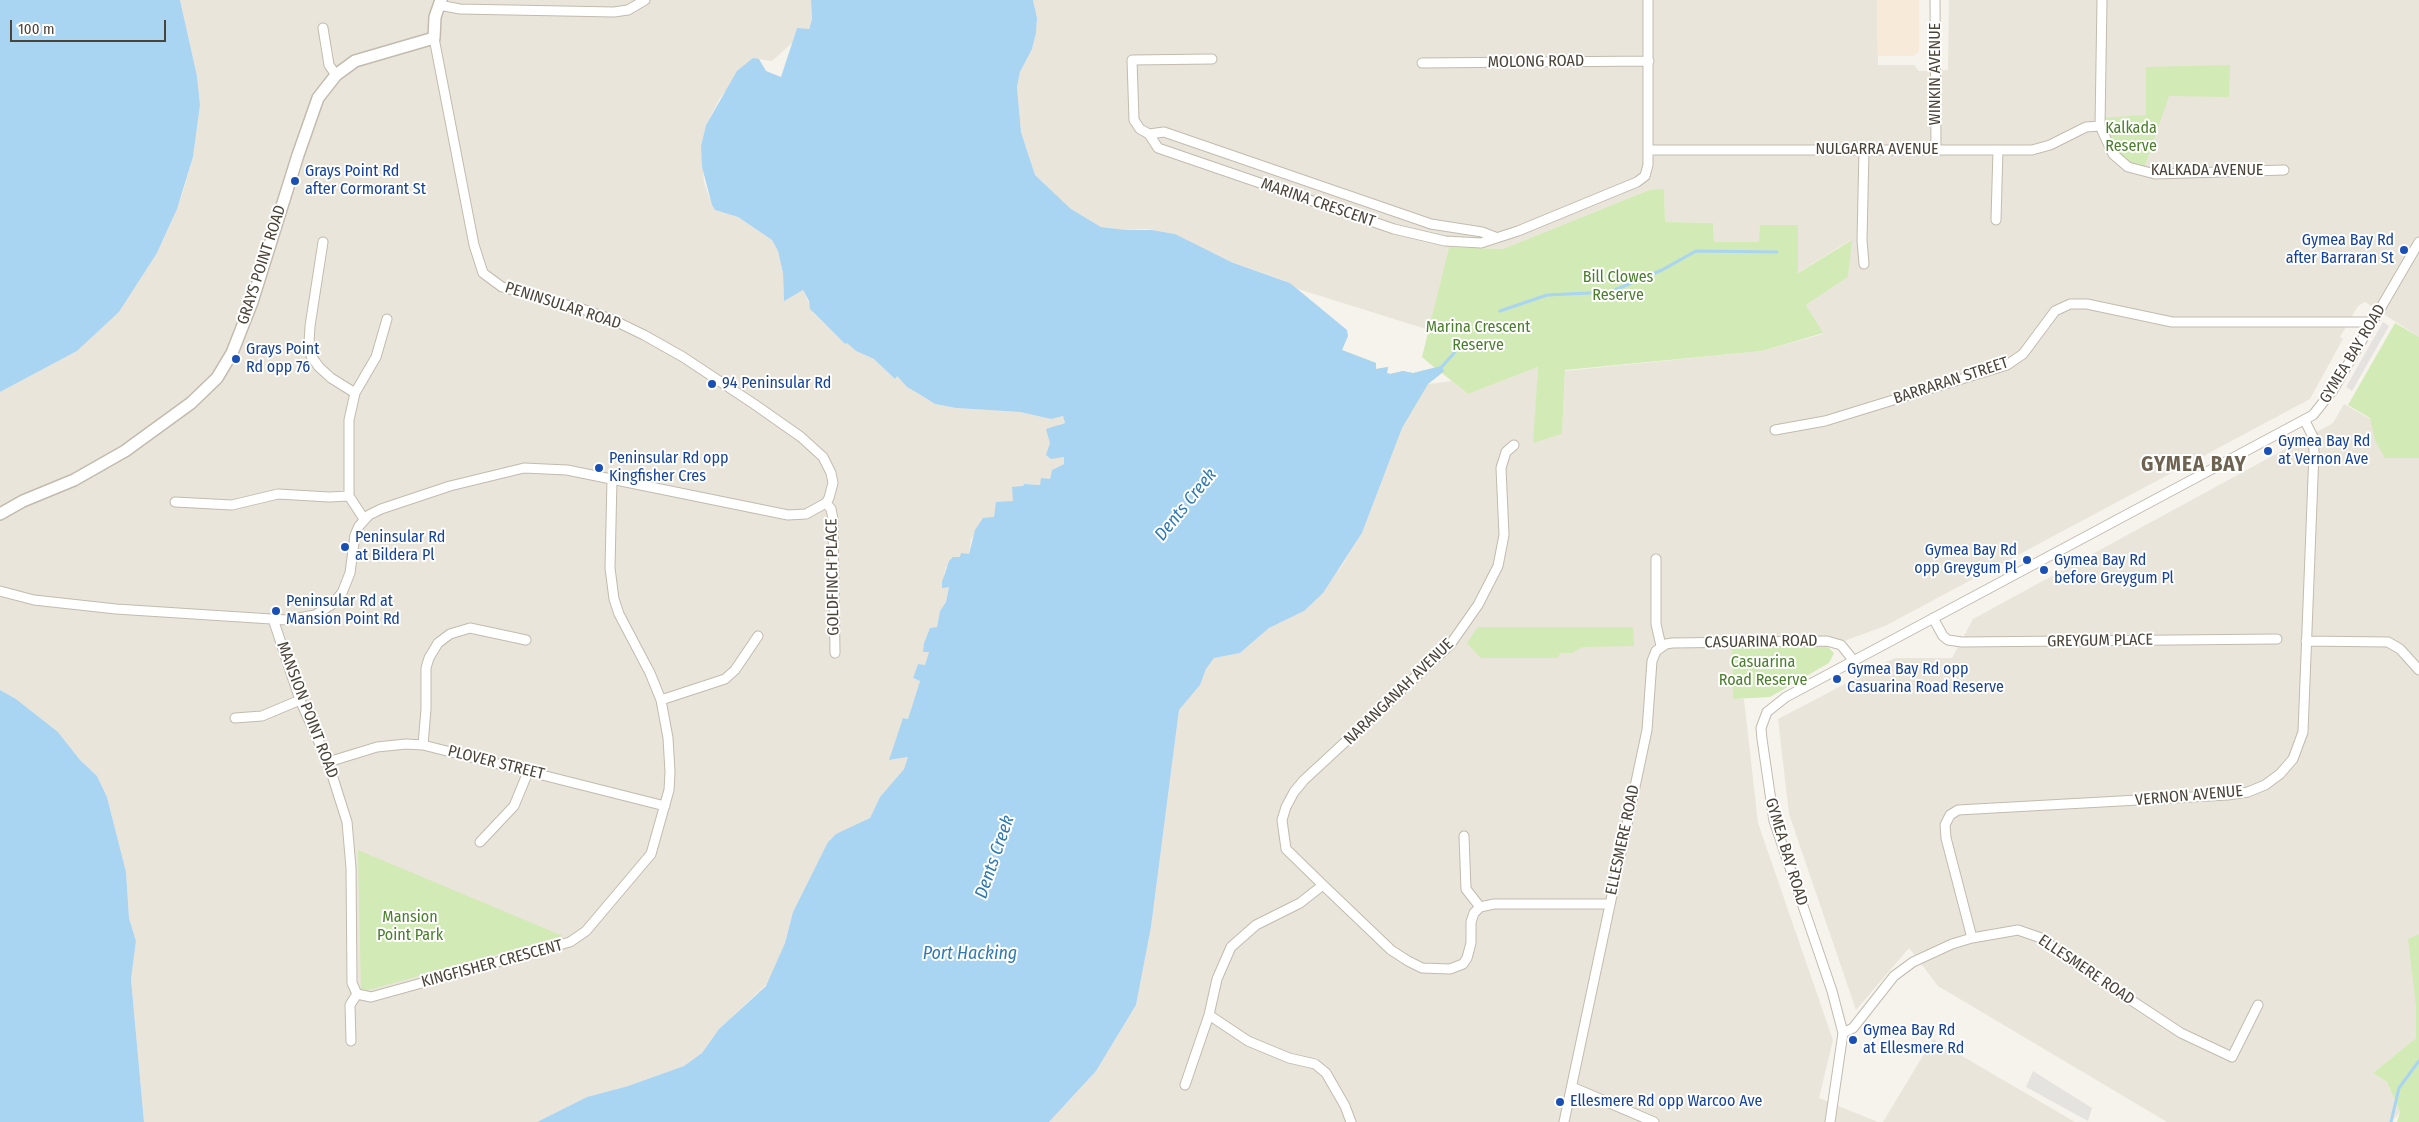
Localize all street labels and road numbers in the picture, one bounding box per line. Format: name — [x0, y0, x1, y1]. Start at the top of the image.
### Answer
street label: WINKIN AVENUE — [1926, 23, 1946, 125]
street label: MOLONG ROAD — [1488, 52, 1584, 72]
street label: NULGARRA AVENUE — [1815, 140, 1939, 160]
street label: KALKADA AVENUE — [2151, 161, 2263, 181]
street label: MARINA CRESCENT — [1258, 174, 1378, 232]
street label: GRAYS POINT ROAD — [234, 203, 290, 327]
street label: PENINSULAR ROAD — [502, 278, 624, 334]
street label: GYMEA BAY ROAD — [2316, 301, 2390, 407]
street label: BARRARAN STREET — [1891, 353, 2011, 409]
street label: GOLDFINCH PLACE — [822, 518, 844, 636]
street label: GREYGUM PLACE — [2047, 630, 2153, 652]
street label: CASUARINA ROAD — [1704, 631, 1818, 653]
street label: NARANGANAH AVENUE — [1340, 635, 1458, 749]
street label: MANSION POINT ROAD — [272, 639, 342, 781]
street label: PLOVER STREET — [446, 742, 546, 784]
street label: VERNON AVENUE — [2134, 782, 2244, 810]
street label: ELLESMERE ROAD — [1602, 783, 1644, 897]
street label: GYMEA BAY ROAD — [1760, 796, 1812, 908]
street label: ELLESMERE ROAD — [2034, 931, 2138, 1009]
street label: KINGFISHER CRESCENT — [419, 936, 565, 992]

